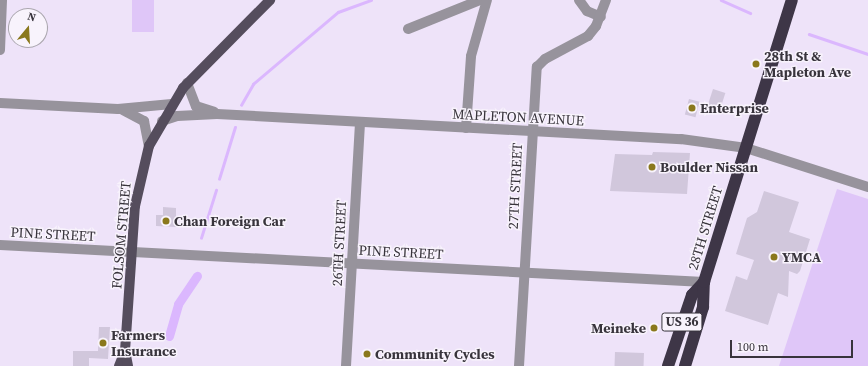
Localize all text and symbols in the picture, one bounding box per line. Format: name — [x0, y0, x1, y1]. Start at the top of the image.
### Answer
north arrow — [8, 8, 48, 48]
text: N — [25, 9, 38, 25]
place label: 28th St & Mapleton Ave — [764, 48, 851, 80]
marker: 28th St & Mapleton Ave — [751, 59, 761, 69]
place label: Enterprise — [700, 100, 769, 116]
marker: Enterprise — [687, 103, 697, 113]
street label: MAPLETON AVENUE — [452, 105, 584, 129]
street label: 27TH STREET — [504, 142, 526, 230]
place label: Boulder Nissan — [660, 159, 758, 175]
marker: Boulder Nissan — [647, 162, 657, 172]
street label: FOLSOM STREET — [108, 180, 134, 290]
street label: 28TH STREET — [684, 184, 726, 272]
street label: 26TH STREET — [328, 199, 350, 287]
place label: Chan Foreign Car — [174, 213, 285, 229]
marker: Chan Foreign Car — [161, 216, 171, 226]
street label: PINE STREET — [10, 223, 96, 245]
street label: PINE STREET — [358, 241, 444, 263]
place label: YMCA — [782, 249, 821, 265]
marker: YMCA — [769, 252, 779, 262]
road number: US 36 — [661, 311, 703, 333]
place label: Meineke — [591, 320, 646, 336]
marker: Meineke — [649, 323, 659, 333]
place label: Farmers Insurance — [111, 327, 176, 360]
scale bar — [732, 332, 855, 358]
marker: Farmers Insurance — [98, 338, 108, 348]
text: 100 m — [737, 339, 769, 355]
place label: Community Cycles — [375, 346, 495, 362]
marker: Community Cycles — [362, 349, 372, 359]

